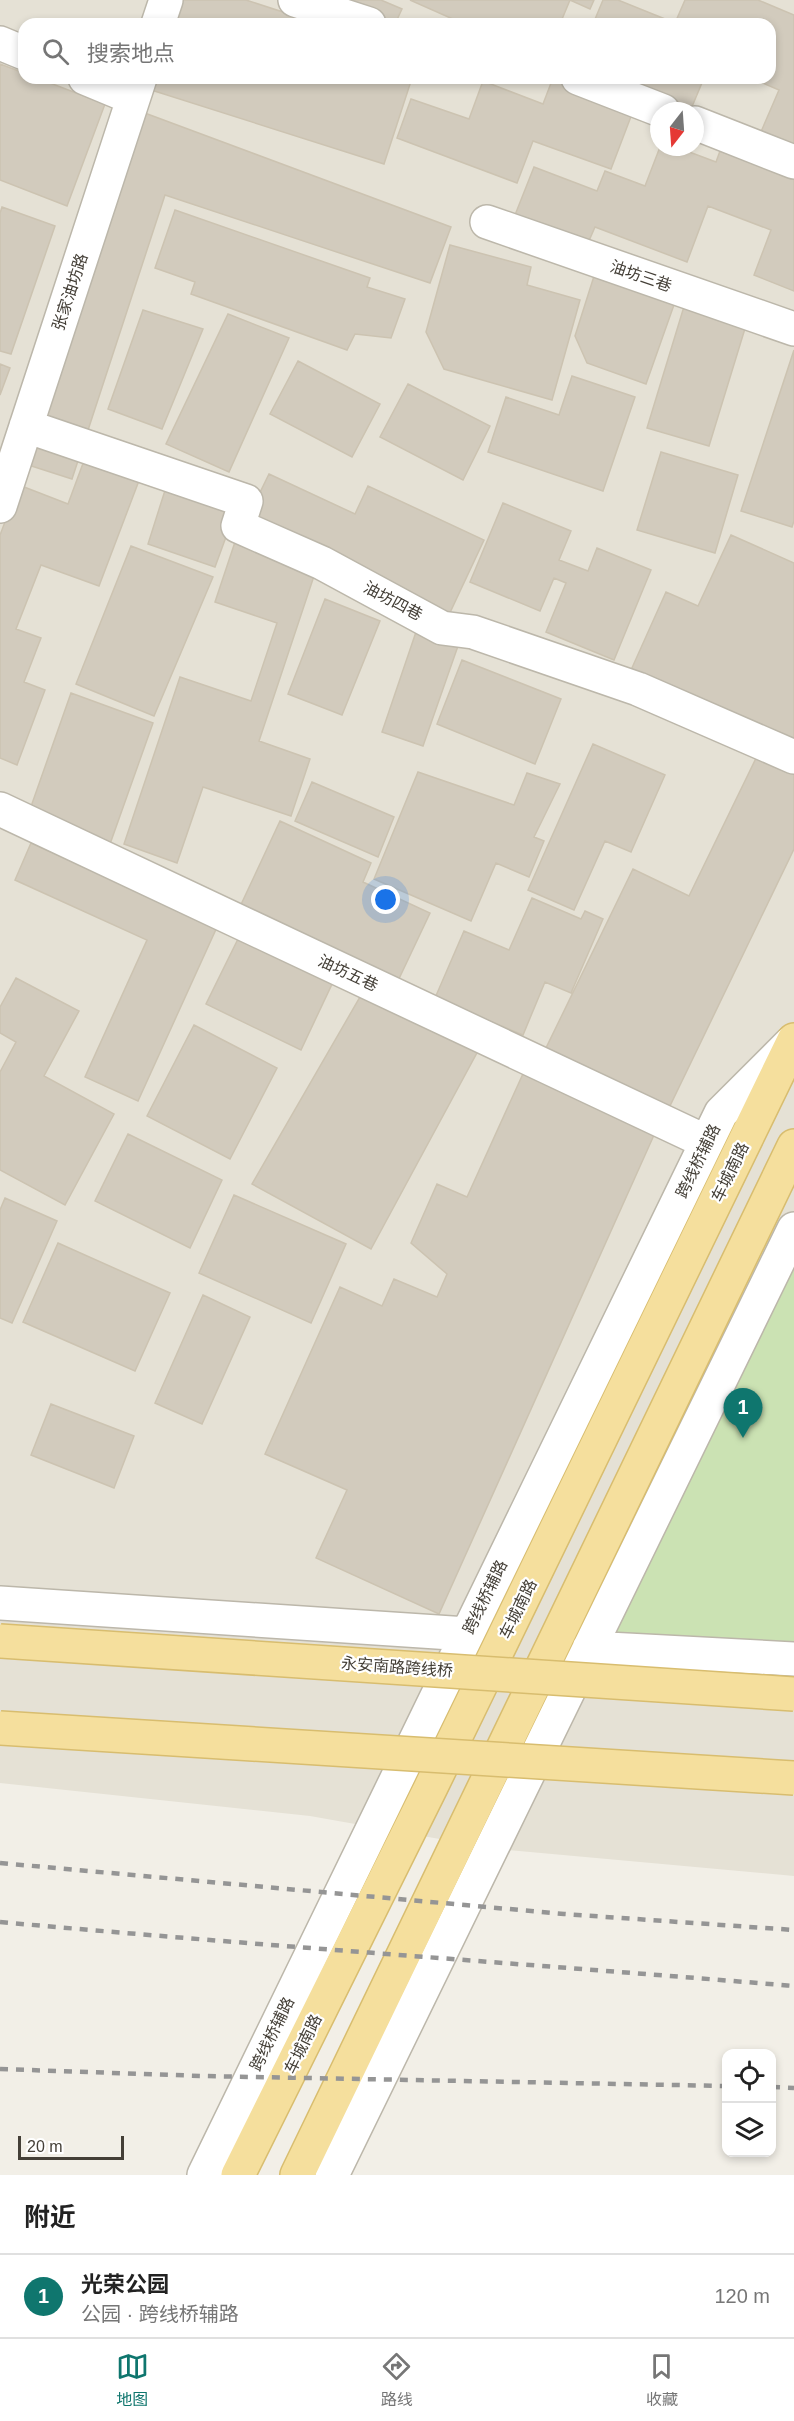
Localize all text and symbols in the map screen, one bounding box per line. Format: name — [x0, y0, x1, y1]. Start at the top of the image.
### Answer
search box — [18, 18, 776, 84]
icon: search — [39, 35, 72, 68]
text: 搜索地点 — [87, 41, 175, 66]
north arrow — [650, 102, 704, 156]
street label: 张家油坊路 — [50, 251, 90, 333]
street label: 油坊三巷 — [608, 258, 674, 294]
street label: 油坊四巷 — [361, 578, 425, 624]
your location — [371, 885, 400, 914]
street label: 油坊五巷 — [315, 952, 381, 994]
street label: 跨线桥辅路 — [673, 1121, 723, 1201]
street label: 车城南路 — [708, 1140, 752, 1204]
pin: 1 — [724, 1388, 762, 1438]
street label: 跨线桥辅路 — [460, 1557, 510, 1637]
street label: 车城南路 — [496, 1577, 540, 1641]
street label: 永安南路跨线桥 — [341, 1655, 453, 1679]
street label: 跨线桥辅路 — [247, 1994, 297, 2074]
street label: 车城南路 — [281, 2012, 325, 2076]
map controls — [722, 2049, 776, 2157]
button: locate — [722, 2049, 776, 2103]
button: layers — [722, 2103, 776, 2157]
scale bar — [18, 2133, 124, 2160]
text: 20 m — [27, 2138, 63, 2155]
text: 附近 — [24, 2202, 76, 2232]
text: 光荣公园 — [81, 2272, 169, 2297]
text: 1 — [38, 2285, 49, 2307]
text: 120 m — [714, 2285, 770, 2307]
text: 公园 · 跨线桥辅路 — [81, 2303, 239, 2325]
tab: 地图 — [116, 2350, 149, 2410]
tab: 路线 — [380, 2350, 413, 2410]
tab: 收藏 — [645, 2350, 678, 2410]

